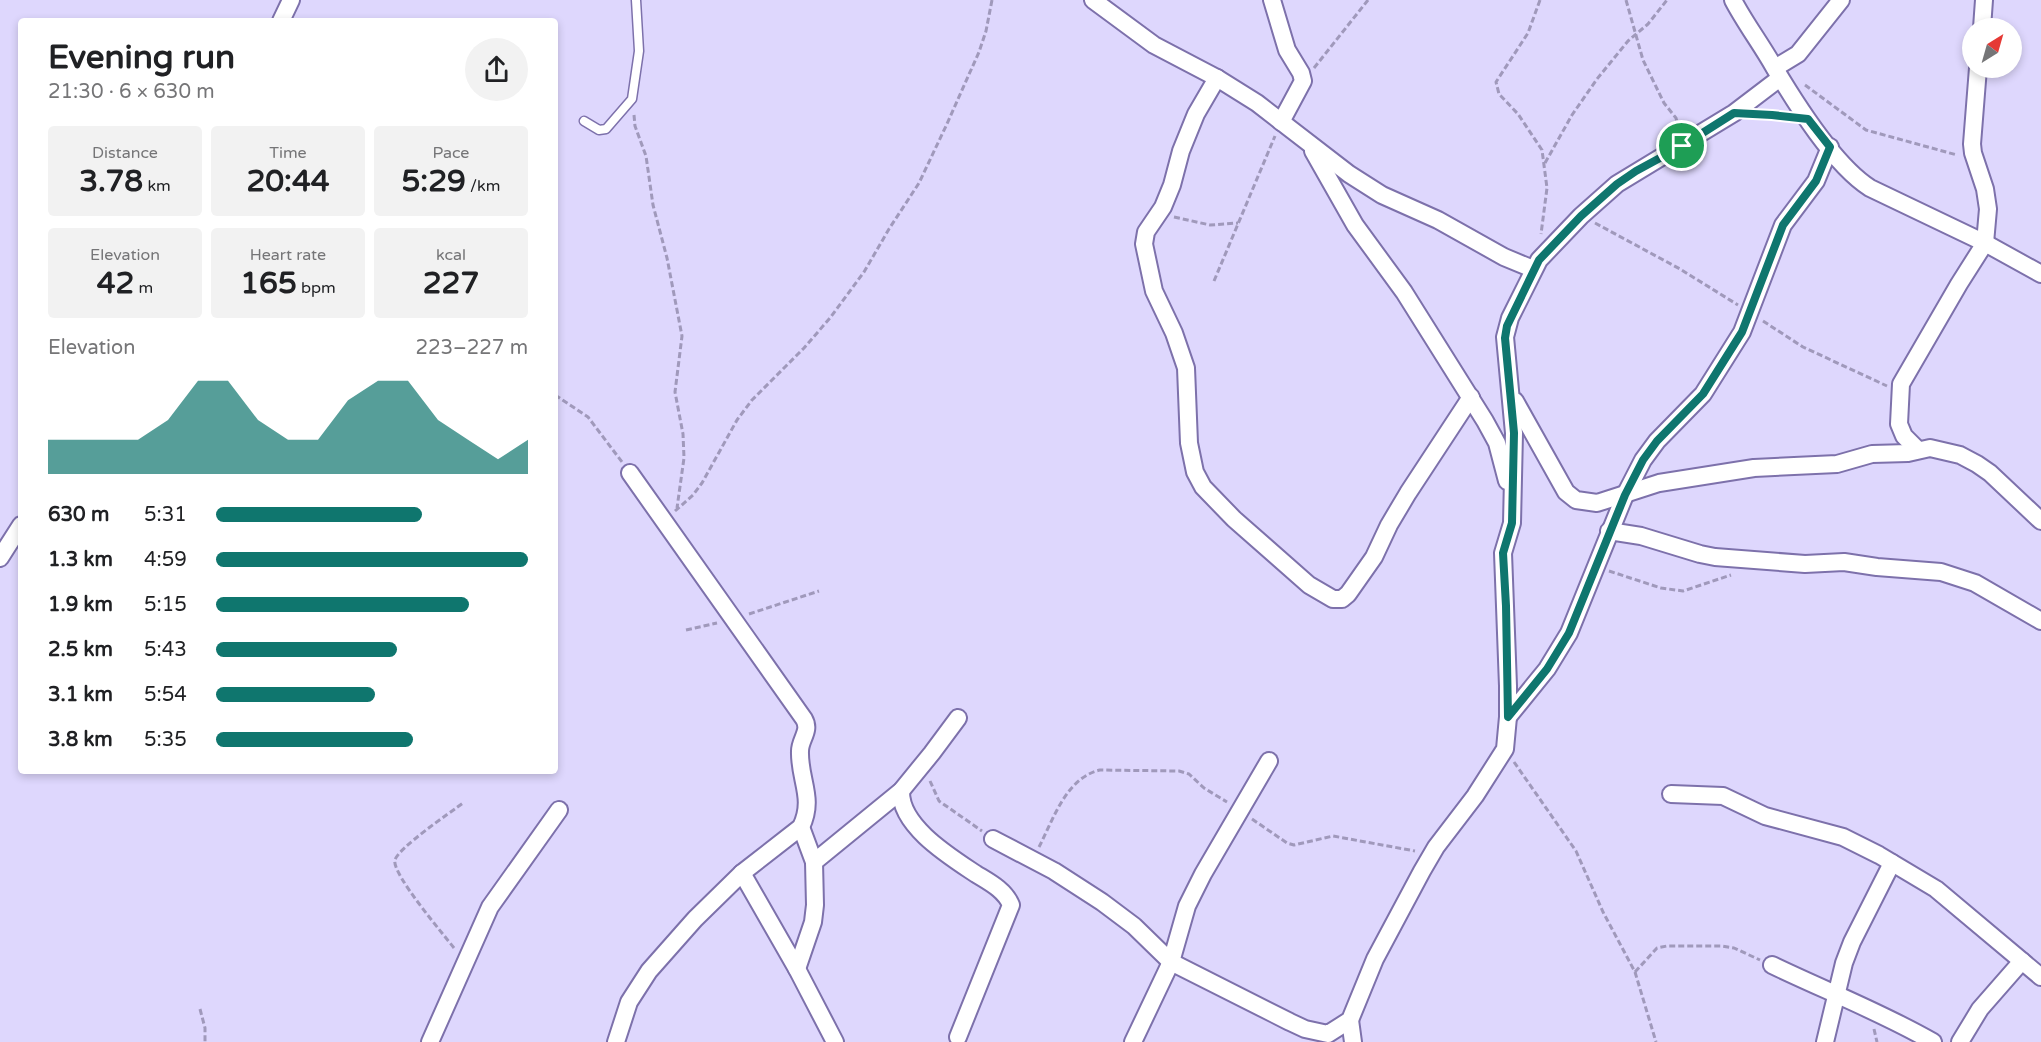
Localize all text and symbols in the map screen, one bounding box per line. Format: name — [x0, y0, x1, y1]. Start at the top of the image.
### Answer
north arrow — [1962, 18, 2022, 78]
map controls — [1962, 18, 2022, 78]
text: Evening run — [48, 38, 235, 77]
button: share — [465, 38, 528, 101]
text: 21:30 · 6 × 630 m — [48, 80, 215, 104]
pin — [1656, 120, 1707, 171]
icon: arrive — [1665, 129, 1698, 162]
text: Distance — [92, 143, 158, 163]
text: Time — [269, 143, 307, 163]
text: Pace — [433, 143, 469, 163]
text: 3.78 — [79, 163, 143, 200]
text: 20:44 — [246, 163, 330, 200]
text: 5:29 — [402, 163, 466, 200]
text: km — [143, 176, 171, 196]
text: /km — [466, 176, 500, 196]
text: Elevation — [90, 245, 160, 265]
text: Heart rate — [250, 245, 326, 265]
text: kcal — [436, 245, 466, 265]
text: 42 — [97, 265, 134, 302]
text: 165 — [240, 265, 297, 302]
text: 227 — [423, 265, 479, 302]
text: m — [134, 278, 153, 298]
text: bpm — [297, 278, 336, 298]
text: Elevation — [48, 336, 135, 360]
text: 223–227 m — [415, 336, 528, 360]
text: 630 m — [48, 503, 109, 527]
text: 5:31 — [144, 503, 187, 527]
text: 1.3 km — [48, 548, 113, 572]
text: 4:59 — [144, 548, 187, 572]
text: 1.9 km — [48, 593, 113, 617]
text: 5:15 — [144, 593, 187, 617]
text: 2.5 km — [48, 638, 113, 662]
text: 5:43 — [144, 638, 187, 662]
text: 3.1 km — [48, 683, 113, 707]
text: 5:54 — [144, 683, 187, 707]
text: 3.8 km — [48, 728, 113, 752]
text: 5:35 — [144, 728, 187, 752]

